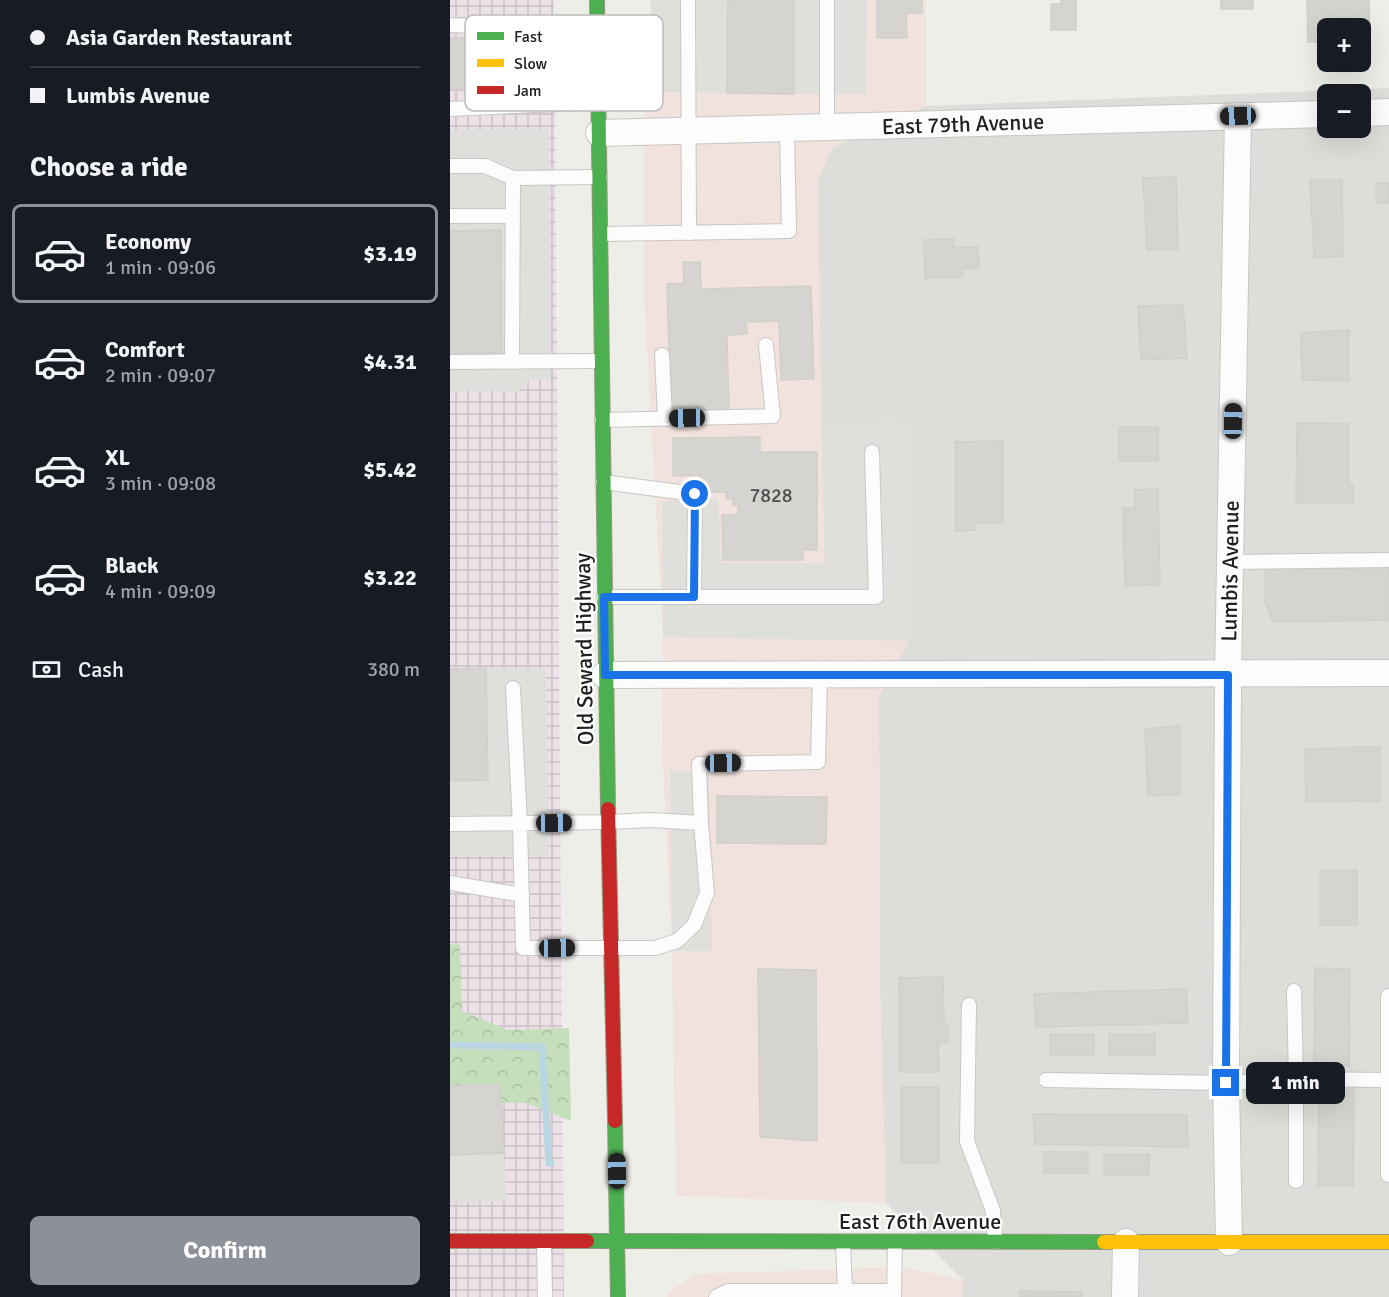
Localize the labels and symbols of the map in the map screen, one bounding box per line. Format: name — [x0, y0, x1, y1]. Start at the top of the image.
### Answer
legend — [465, 15, 663, 111]
text: Fast — [514, 27, 543, 47]
text: Slow — [514, 54, 548, 74]
text: Jam — [514, 81, 542, 101]
car — [1220, 106, 1256, 126]
street label: East 79th Avenue — [881, 108, 1045, 140]
car — [1224, 403, 1242, 439]
car — [669, 409, 705, 427]
route start — [681, 480, 708, 507]
house number: 7828 — [749, 483, 793, 508]
street label: Lumbis Avenue — [1215, 500, 1245, 642]
street label: Old Seward Highway — [569, 552, 599, 745]
car — [705, 754, 741, 772]
car — [536, 814, 572, 832]
car — [539, 939, 575, 957]
callout: 1 min — [1247, 1062, 1346, 1104]
route end — [1212, 1069, 1239, 1096]
car — [608, 1153, 626, 1189]
street label: East 76th Avenue — [839, 1208, 1001, 1235]

